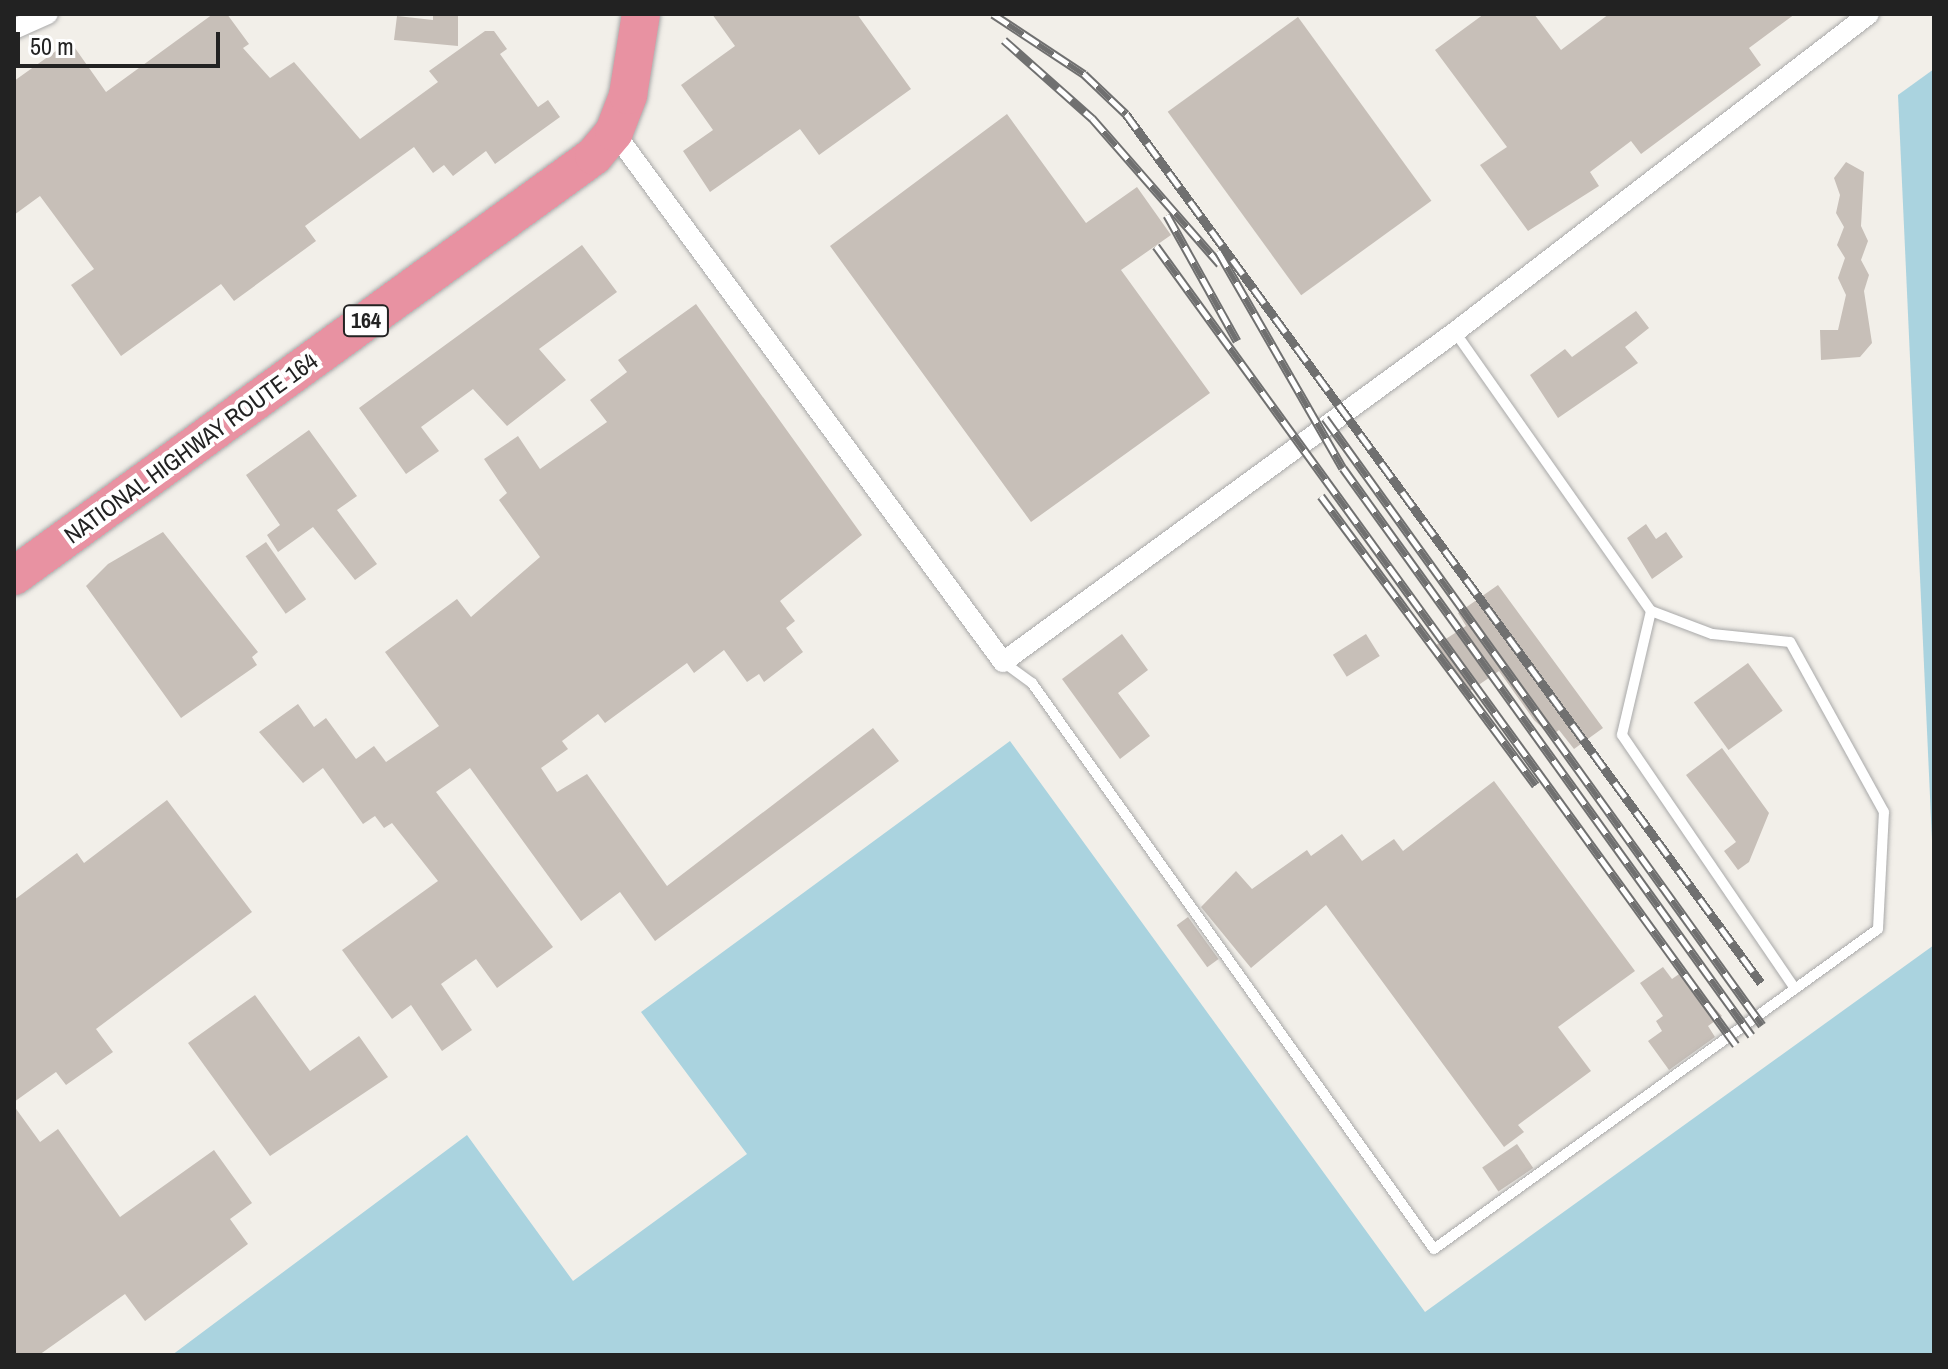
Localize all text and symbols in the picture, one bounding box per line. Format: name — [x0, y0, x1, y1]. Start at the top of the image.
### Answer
scale bar — [20, 16, 224, 66]
text: 50 m — [30, 30, 74, 62]
road number: 164 — [342, 303, 390, 339]
street label: NATIONAL HIGHWAY ROUTE 164 — [58, 346, 324, 550]

